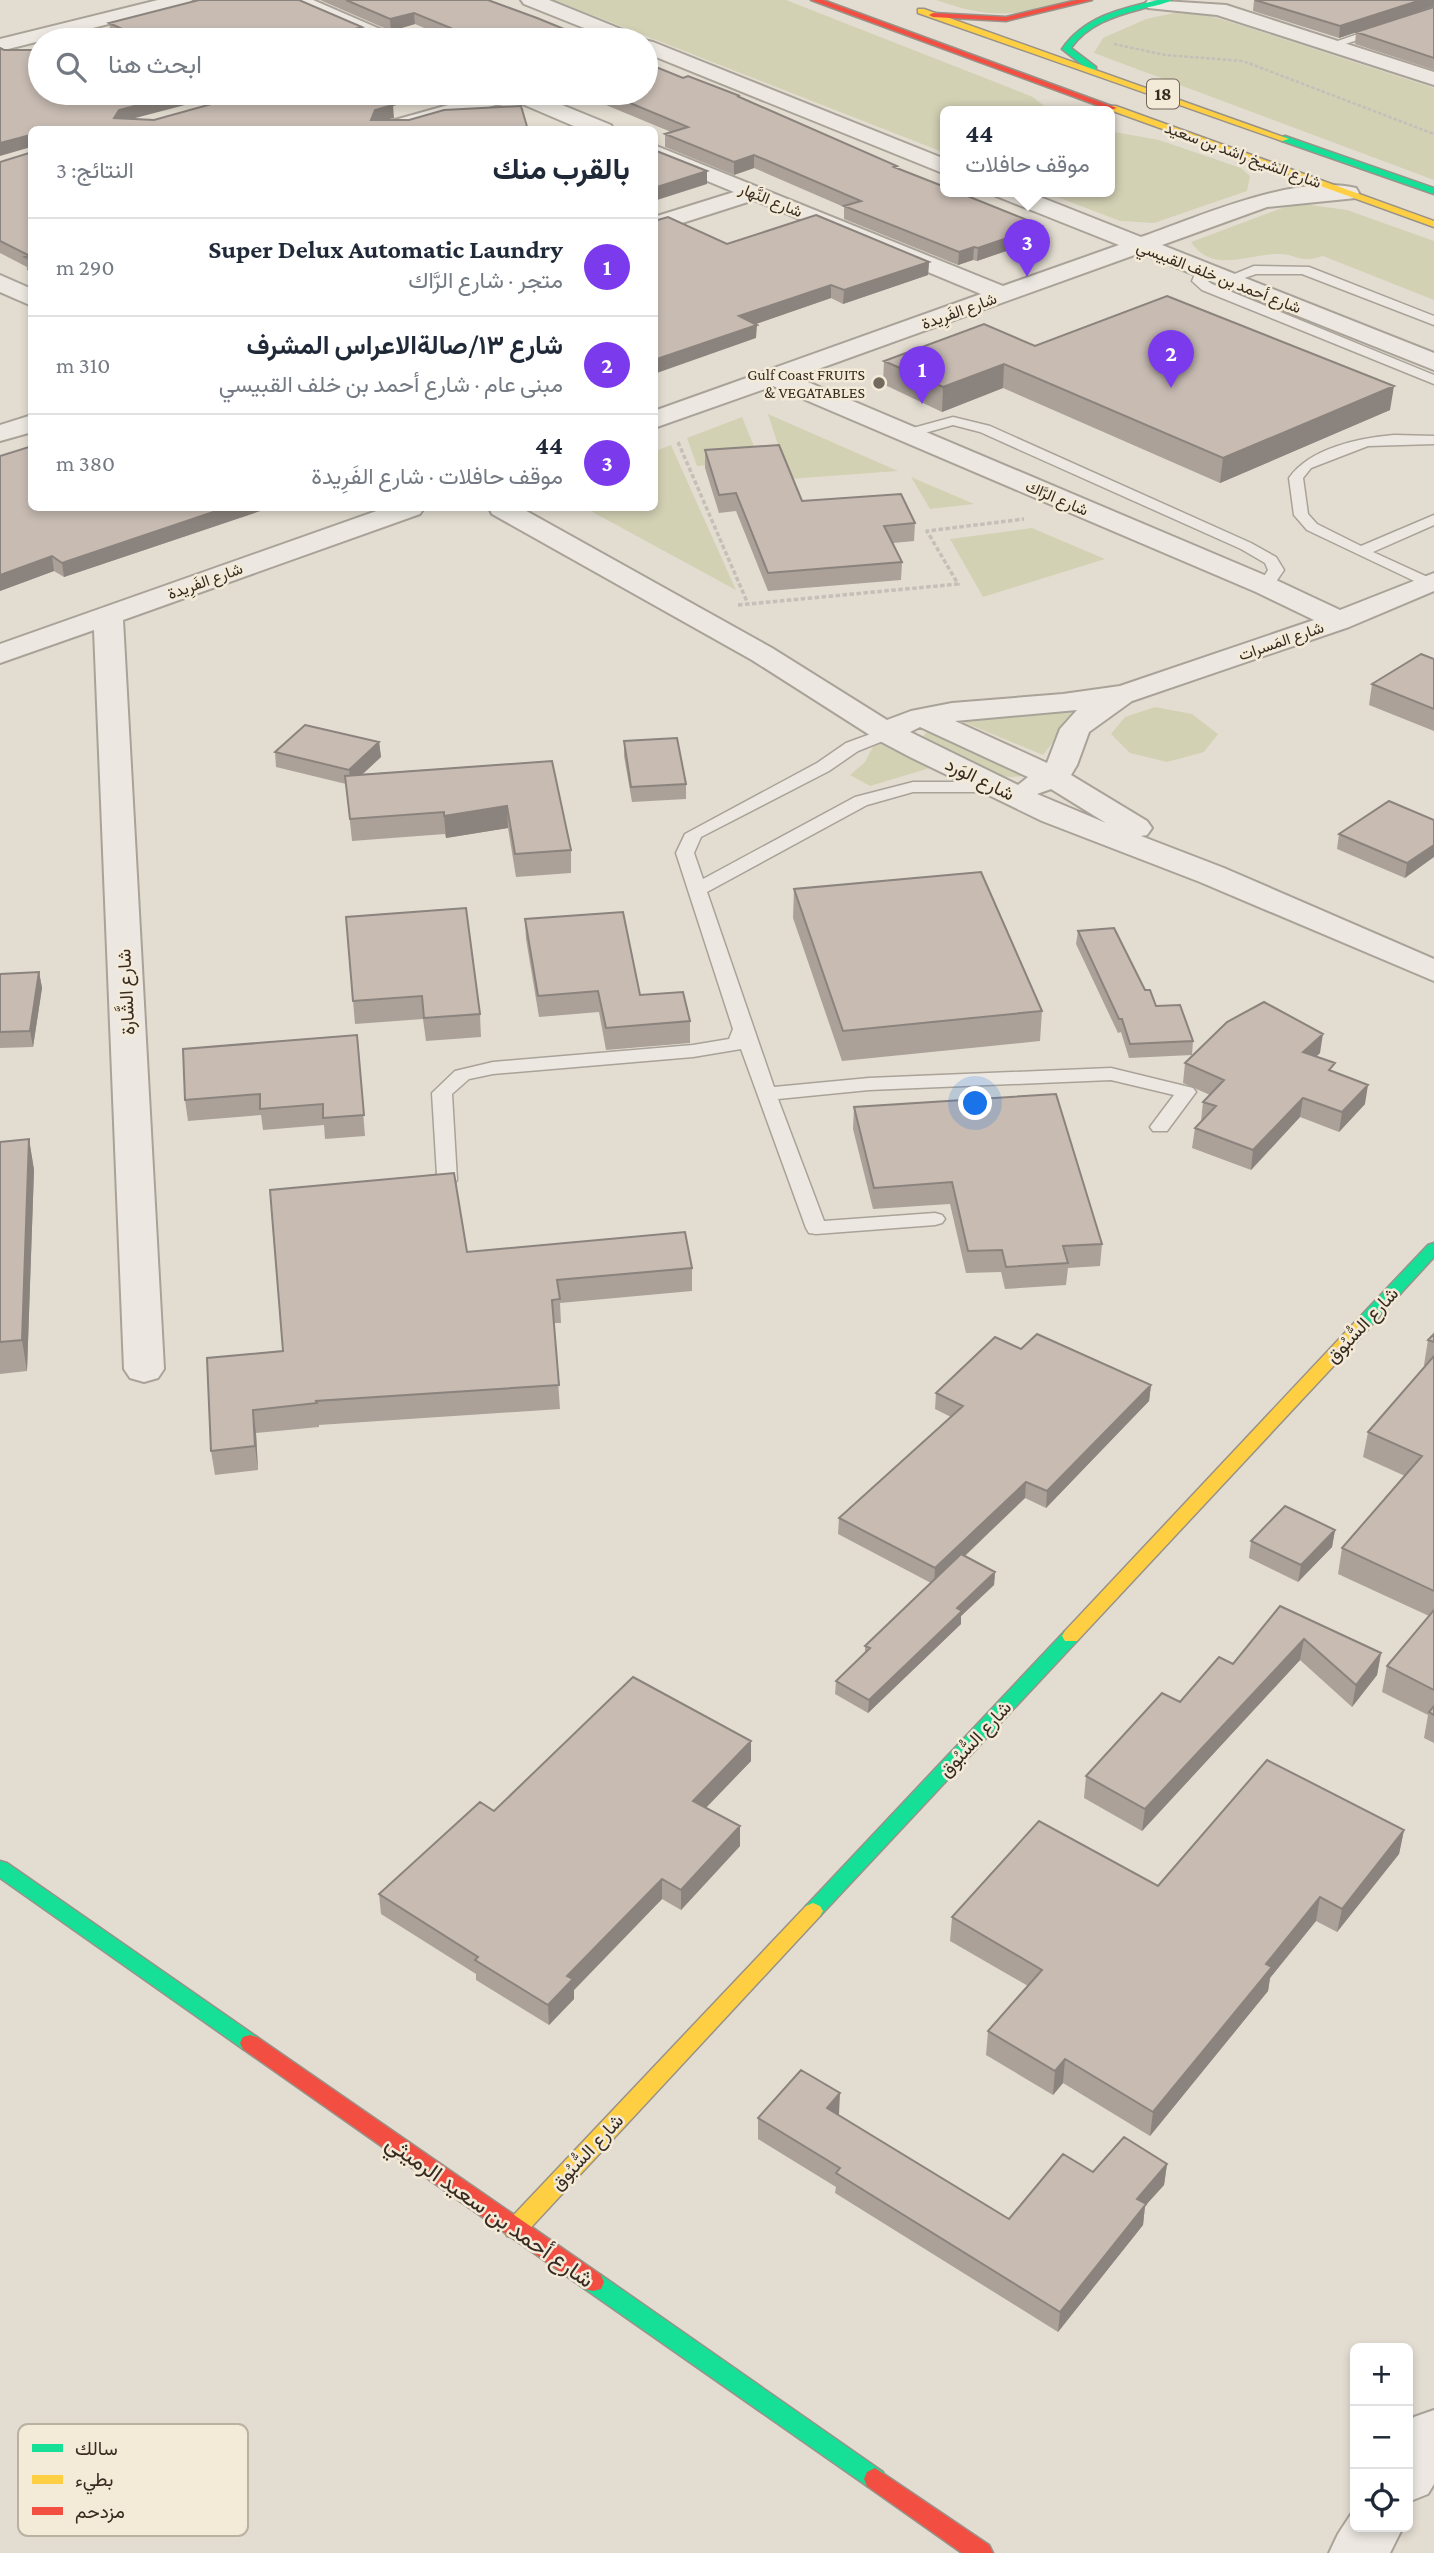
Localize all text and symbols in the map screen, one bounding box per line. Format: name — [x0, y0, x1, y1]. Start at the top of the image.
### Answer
search box — [28, 28, 658, 105]
icon: search — [52, 48, 90, 86]
text: ابحث هنا — [108, 50, 202, 79]
road number: 18 — [1147, 80, 1179, 108]
popup — [940, 106, 1115, 197]
text: 44 — [965, 119, 993, 148]
street label: شارع الشيخ راشد بن سعيد — [1161, 119, 1324, 194]
text: موقف حافلات — [965, 151, 1090, 177]
text: بالقرب منك — [493, 152, 630, 185]
text: النتائج: 3 — [56, 157, 134, 183]
street label: شارع النَّهار — [735, 178, 805, 223]
pin: 3 — [1004, 219, 1050, 277]
text: Super Delux Automatic Laundry — [208, 235, 563, 264]
street label: شارع أحمد بن خلف القبيسي — [1133, 238, 1304, 321]
text: 290 m — [56, 254, 114, 280]
text: 1 — [603, 254, 611, 280]
text: متجر · شارع الرَّاك — [408, 267, 563, 293]
street label: شارع الفَرِيدة — [919, 290, 1000, 336]
pin: 2 — [1148, 330, 1194, 388]
text: شارع ١٣/صالةالاعراس المشرف — [247, 331, 563, 360]
pin: 1 — [899, 346, 945, 404]
text: 310 m — [56, 352, 110, 378]
text: 2 — [601, 352, 613, 378]
place label: Gulf Coast FRUITS & VEGATABLES — [747, 366, 865, 401]
text: مبنى عام · شارع أحمد بن خلف القبيسي — [219, 371, 563, 397]
marker: Gulf Coast FRUITS & VEGATABLES — [871, 375, 887, 391]
text: 44 — [535, 431, 563, 460]
text: 380 m — [56, 450, 115, 476]
text: 3 — [601, 450, 613, 476]
text: موقف حافلات · شارع الفَرِيدة — [311, 463, 563, 489]
street label: شارع الرَّاك — [1022, 477, 1091, 522]
street label: شارع الفَرِيدة — [165, 560, 246, 606]
street label: شارع المَسرات — [1236, 618, 1327, 666]
street label: شارع الوَرد — [941, 753, 1018, 807]
street label: شارع الشَّارة — [111, 948, 141, 1036]
your location — [958, 1086, 992, 1120]
street label: شارع السُّبُوق — [1321, 1283, 1404, 1369]
street label: شارع السُّبُوق — [934, 1697, 1017, 1783]
street label: شارع السُّبُوق — [546, 2110, 629, 2196]
street label: شارع أحمد بن سعيد الرميثي — [378, 2129, 599, 2298]
map controls — [1350, 2343, 1413, 2532]
button: + — [1350, 2343, 1413, 2406]
button: − — [1350, 2406, 1413, 2469]
legend — [18, 2424, 248, 2536]
text: سالك — [75, 2438, 118, 2459]
text: بطيء — [75, 2469, 113, 2495]
button: locate — [1350, 2469, 1413, 2532]
text: مزدحم — [75, 2501, 125, 2524]

